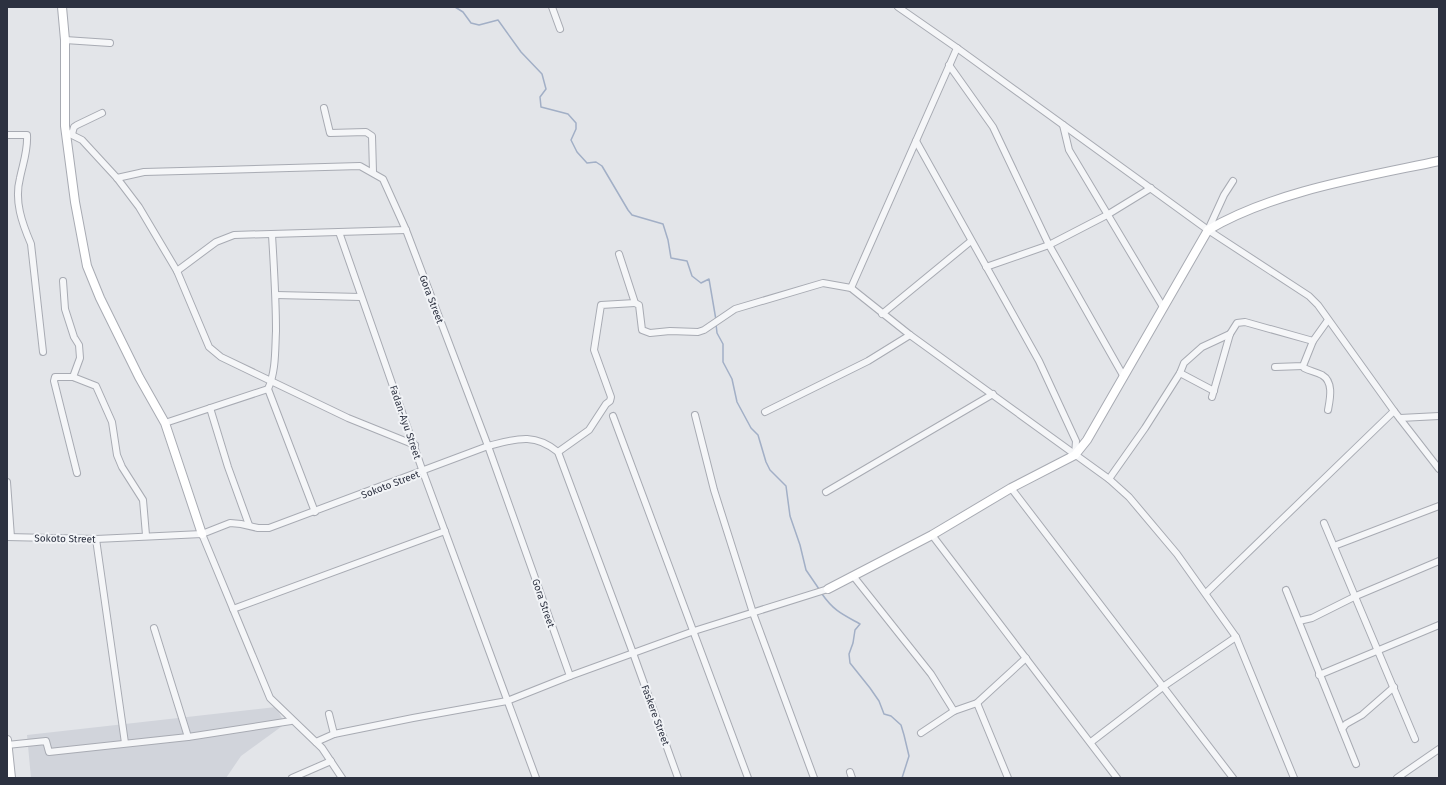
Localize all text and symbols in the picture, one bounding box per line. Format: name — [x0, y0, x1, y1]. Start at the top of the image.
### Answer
street label: Gora Street — [416, 273, 446, 326]
street label: Fadan-Ayu Street — [387, 384, 423, 461]
street label: Sokoto Street — [360, 468, 421, 502]
street label: Sokoto Street — [34, 532, 96, 546]
street label: Gora Street — [529, 577, 557, 630]
street label: Faskere Street — [639, 683, 672, 748]

